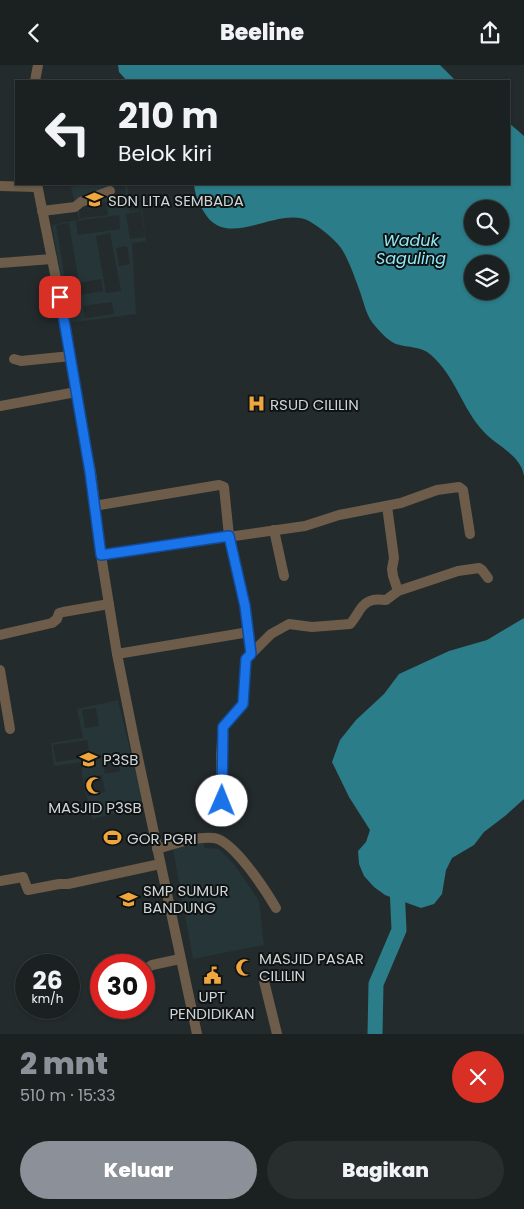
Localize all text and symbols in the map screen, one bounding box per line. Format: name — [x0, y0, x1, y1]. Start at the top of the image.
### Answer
text: Beeline — [220, 17, 304, 48]
icon: back — [20, 19, 48, 47]
icon: share — [476, 19, 504, 47]
text: 210 m — [118, 91, 218, 140]
icon: left — [35, 100, 100, 165]
text: Belok kiri — [118, 138, 212, 169]
school or university icon: SDN LITA SEMBADA — [84, 190, 104, 210]
place label: SDN LITA SEMBADA — [108, 190, 244, 211]
map controls — [464, 200, 509, 300]
button: search — [464, 200, 509, 245]
water label: Waduk Saguling — [376, 229, 446, 270]
button: layers — [464, 255, 509, 300]
pin — [39, 276, 81, 318]
icon: arrive — [46, 283, 74, 311]
hospital icon: RSUD CILILIN — [246, 394, 266, 414]
place label: RSUD CILILIN — [270, 394, 359, 415]
school or university icon: P3SB — [79, 749, 99, 769]
place label: P3SB — [103, 749, 139, 770]
position arrow — [195, 774, 247, 826]
mosque icon: MASJID P3SB — [85, 776, 105, 796]
place label: MASJID P3SB — [48, 797, 142, 818]
sports icon: GOR PGRI — [103, 828, 123, 848]
place label: GOR PGRI — [127, 828, 197, 849]
place label: SMP SUMUR BANDUNG — [143, 880, 229, 918]
school or university icon: SMP SUMUR BANDUNG — [119, 889, 139, 909]
place label: MASJID PASAR CILILIN — [259, 948, 364, 986]
speed limit sign: 30 — [90, 954, 155, 1019]
mosque icon: MASJID PASAR CILILIN — [235, 957, 255, 977]
text: 26 — [32, 963, 63, 998]
public building icon: UPT PENDIDIKAN — [202, 965, 222, 985]
place label: UPT PENDIDIKAN — [169, 986, 255, 1024]
text: km/h — [32, 990, 63, 1007]
text: 2 mnt — [20, 1042, 108, 1085]
button: close — [452, 1051, 504, 1103]
text: 510 m · 15:33 — [20, 1084, 115, 1107]
button: Keluar — [20, 1141, 257, 1199]
button: Bagikan — [267, 1141, 504, 1199]

